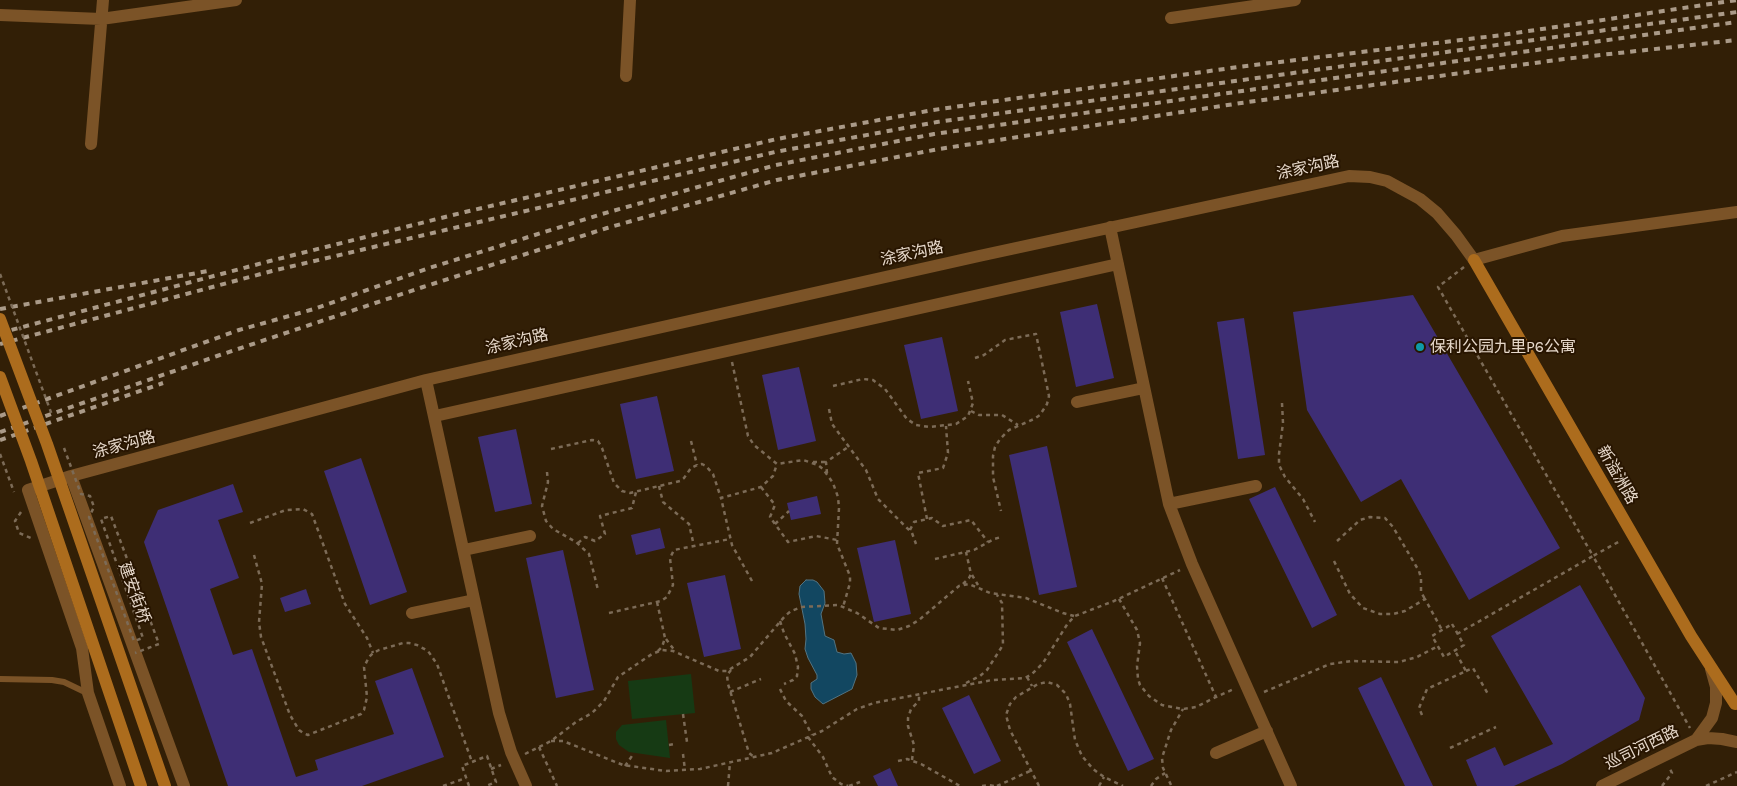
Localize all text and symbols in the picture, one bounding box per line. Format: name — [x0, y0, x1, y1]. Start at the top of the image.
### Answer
street label: 涂家沟路 — [1275, 152, 1341, 184]
street label: 涂家沟路 — [879, 238, 945, 270]
street label: 涂家沟路 — [484, 325, 550, 359]
place label: 保利公园九里P6公寓 — [1430, 337, 1576, 357]
marker: 保利公园九里P6公寓 — [1414, 341, 1426, 353]
street label: 涂家沟路 — [91, 427, 157, 463]
street label: 新溢洲路 — [1593, 442, 1641, 508]
street label: 建安街桥 — [114, 560, 154, 626]
street label: 巡司河西路 — [1602, 722, 1682, 774]

